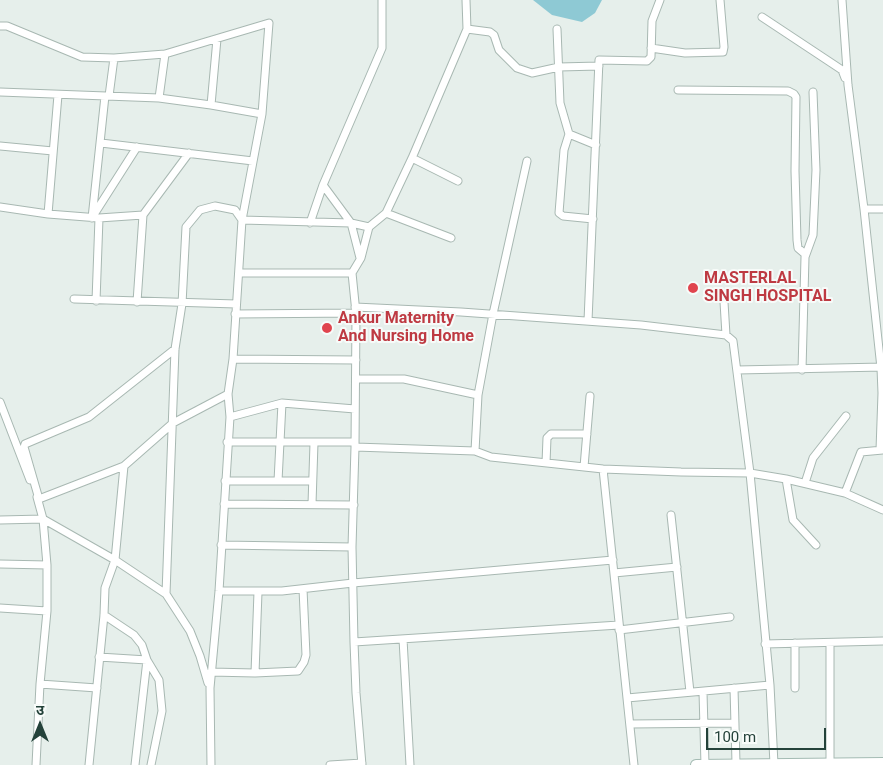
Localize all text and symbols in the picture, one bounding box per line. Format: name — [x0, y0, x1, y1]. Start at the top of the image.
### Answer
place label: MASTERLAL SINGH HOSPITAL — [704, 269, 831, 307]
marker: MASTERLAL SINGH HOSPITAL — [686, 281, 700, 295]
place label: Ankur Maternity And Nursing Home — [338, 309, 474, 347]
marker: Ankur Maternity And Nursing Home — [320, 321, 334, 335]
north arrow — [15, 700, 65, 750]
text: उ — [36, 702, 44, 718]
scale bar — [708, 718, 828, 750]
text: 100 m — [714, 728, 756, 746]

